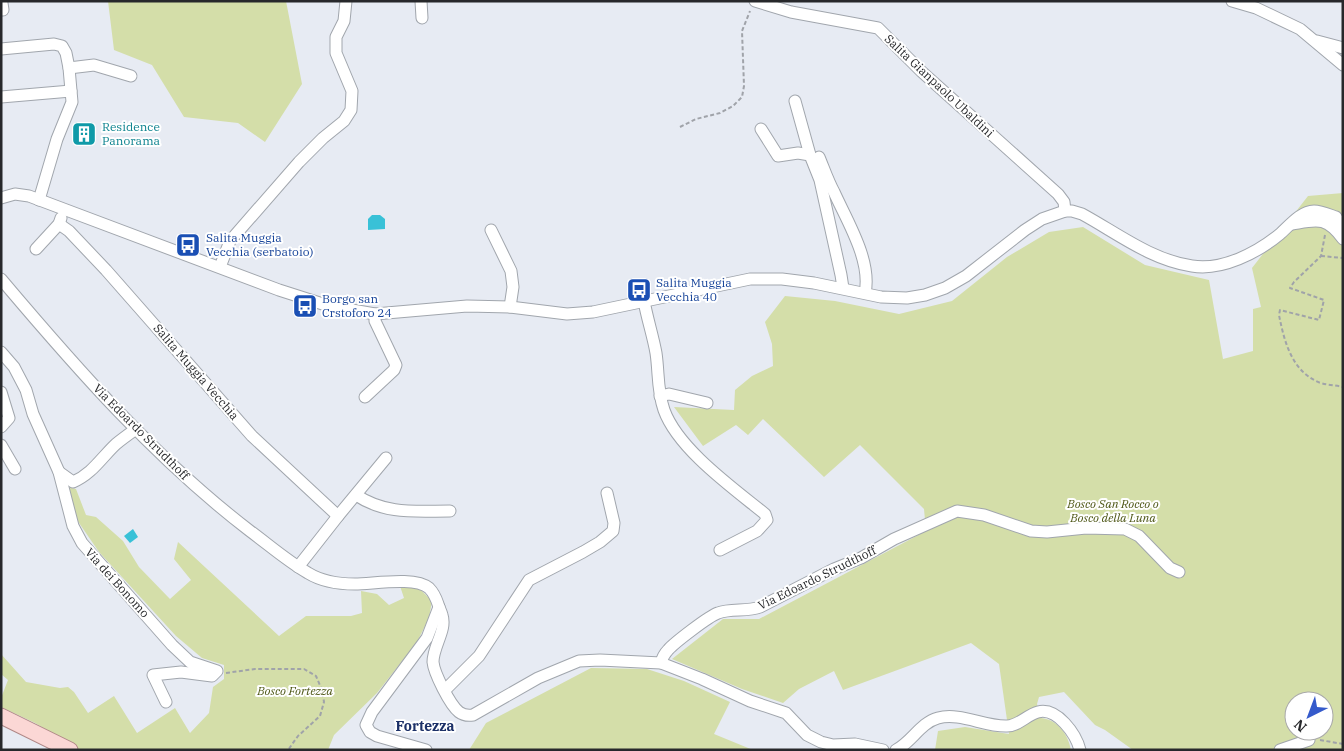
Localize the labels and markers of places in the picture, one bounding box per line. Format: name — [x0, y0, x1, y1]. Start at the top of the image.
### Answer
place label: Residence Panorama — [102, 119, 161, 148]
building icon: Residence Panorama — [71, 121, 97, 147]
place label: Salita Muggia Vecchia (serbatoio) — [206, 230, 313, 259]
bus stop icon: Salita Muggia Vecchia (serbatoio) — [175, 232, 201, 258]
place label: Salita Muggia Vecchia 40 — [656, 275, 732, 304]
bus stop icon: Salita Muggia Vecchia 40 — [626, 277, 652, 303]
place label: Borgo san Crstoforo 24 — [322, 291, 392, 320]
bus stop icon: Borgo san Crstoforo 24 — [292, 293, 318, 319]

